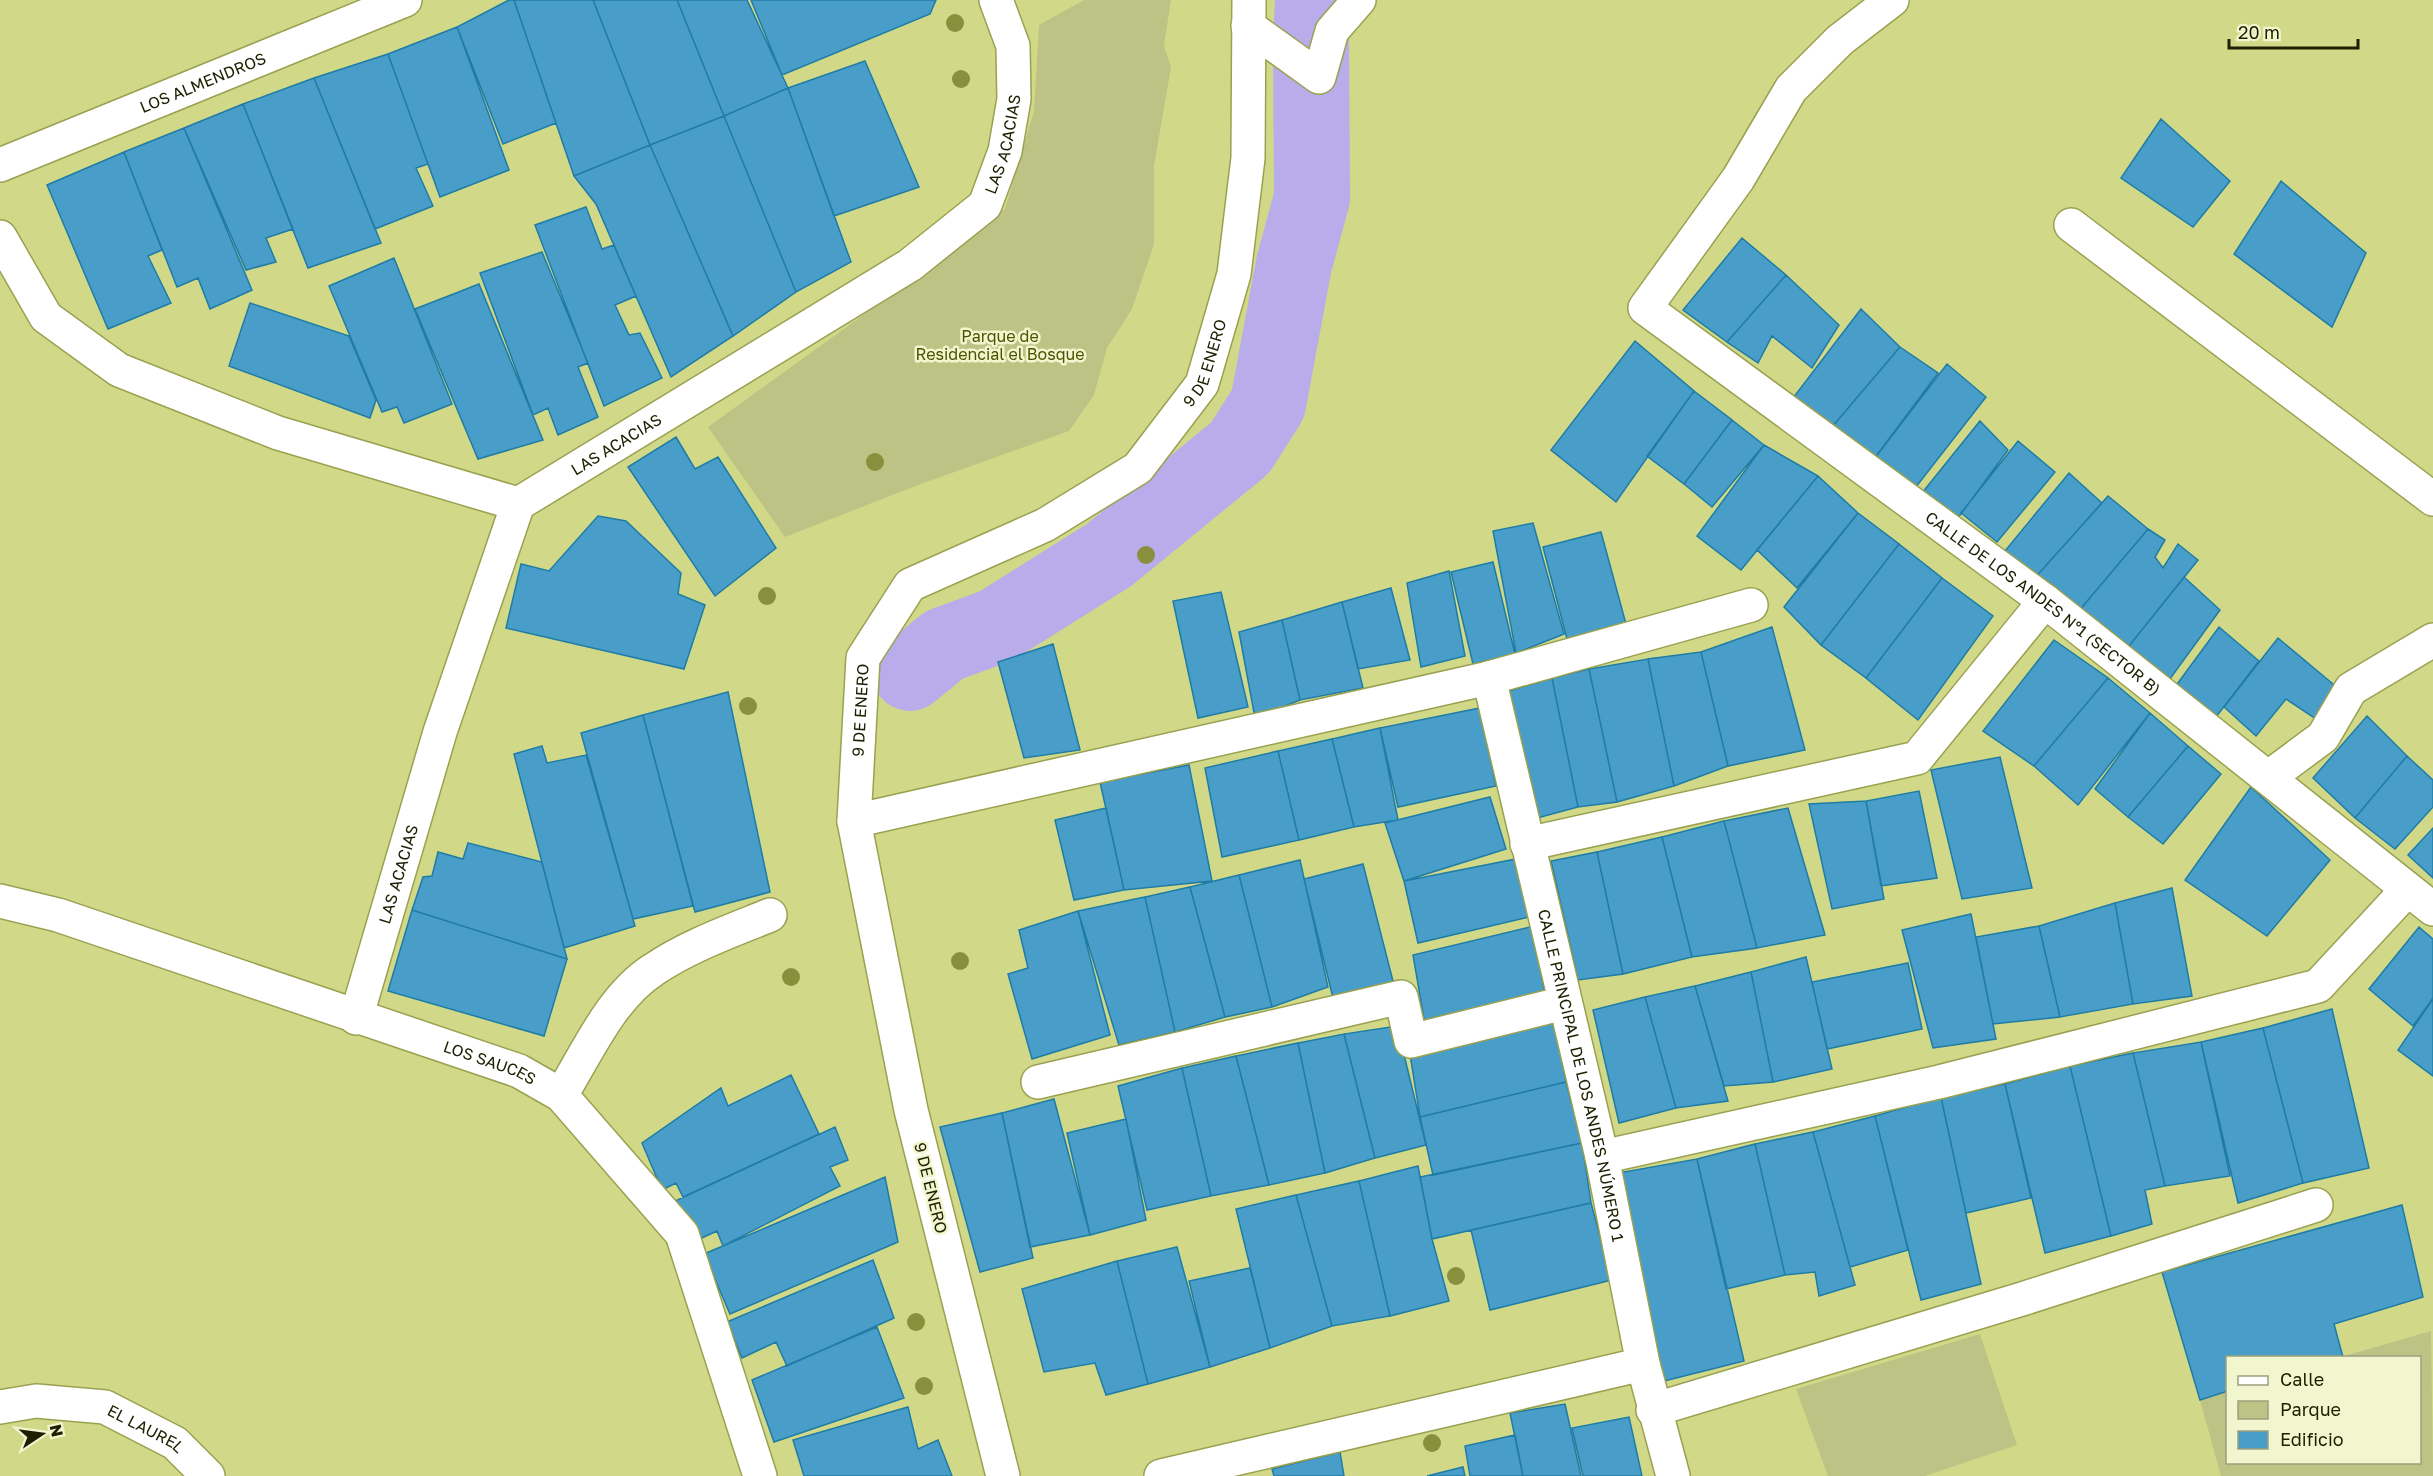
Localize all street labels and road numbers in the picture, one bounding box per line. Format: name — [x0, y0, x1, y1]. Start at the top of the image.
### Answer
street label: LOS ALMENDROS — [137, 48, 269, 117]
street label: LAS ACACIAS — [980, 93, 1025, 197]
street label: 9 DE ENERO — [1178, 317, 1230, 411]
street label: LAS ACACIAS — [567, 409, 665, 479]
street label: CALLE DE LOS ANDES N°1 (SECTOR B) — [1922, 507, 2165, 699]
street label: 9 DE ENERO — [848, 663, 873, 757]
street label: LAS ACACIAS — [374, 822, 422, 926]
street label: CALLE PRINCIPAL DE LOS ANDES NÚMERO 1 — [1534, 907, 1629, 1244]
street label: LOS SAUCES — [441, 1036, 540, 1089]
street label: 9 DE ENERO — [910, 1140, 952, 1236]
street label: EL LAUREL — [104, 1400, 189, 1457]

